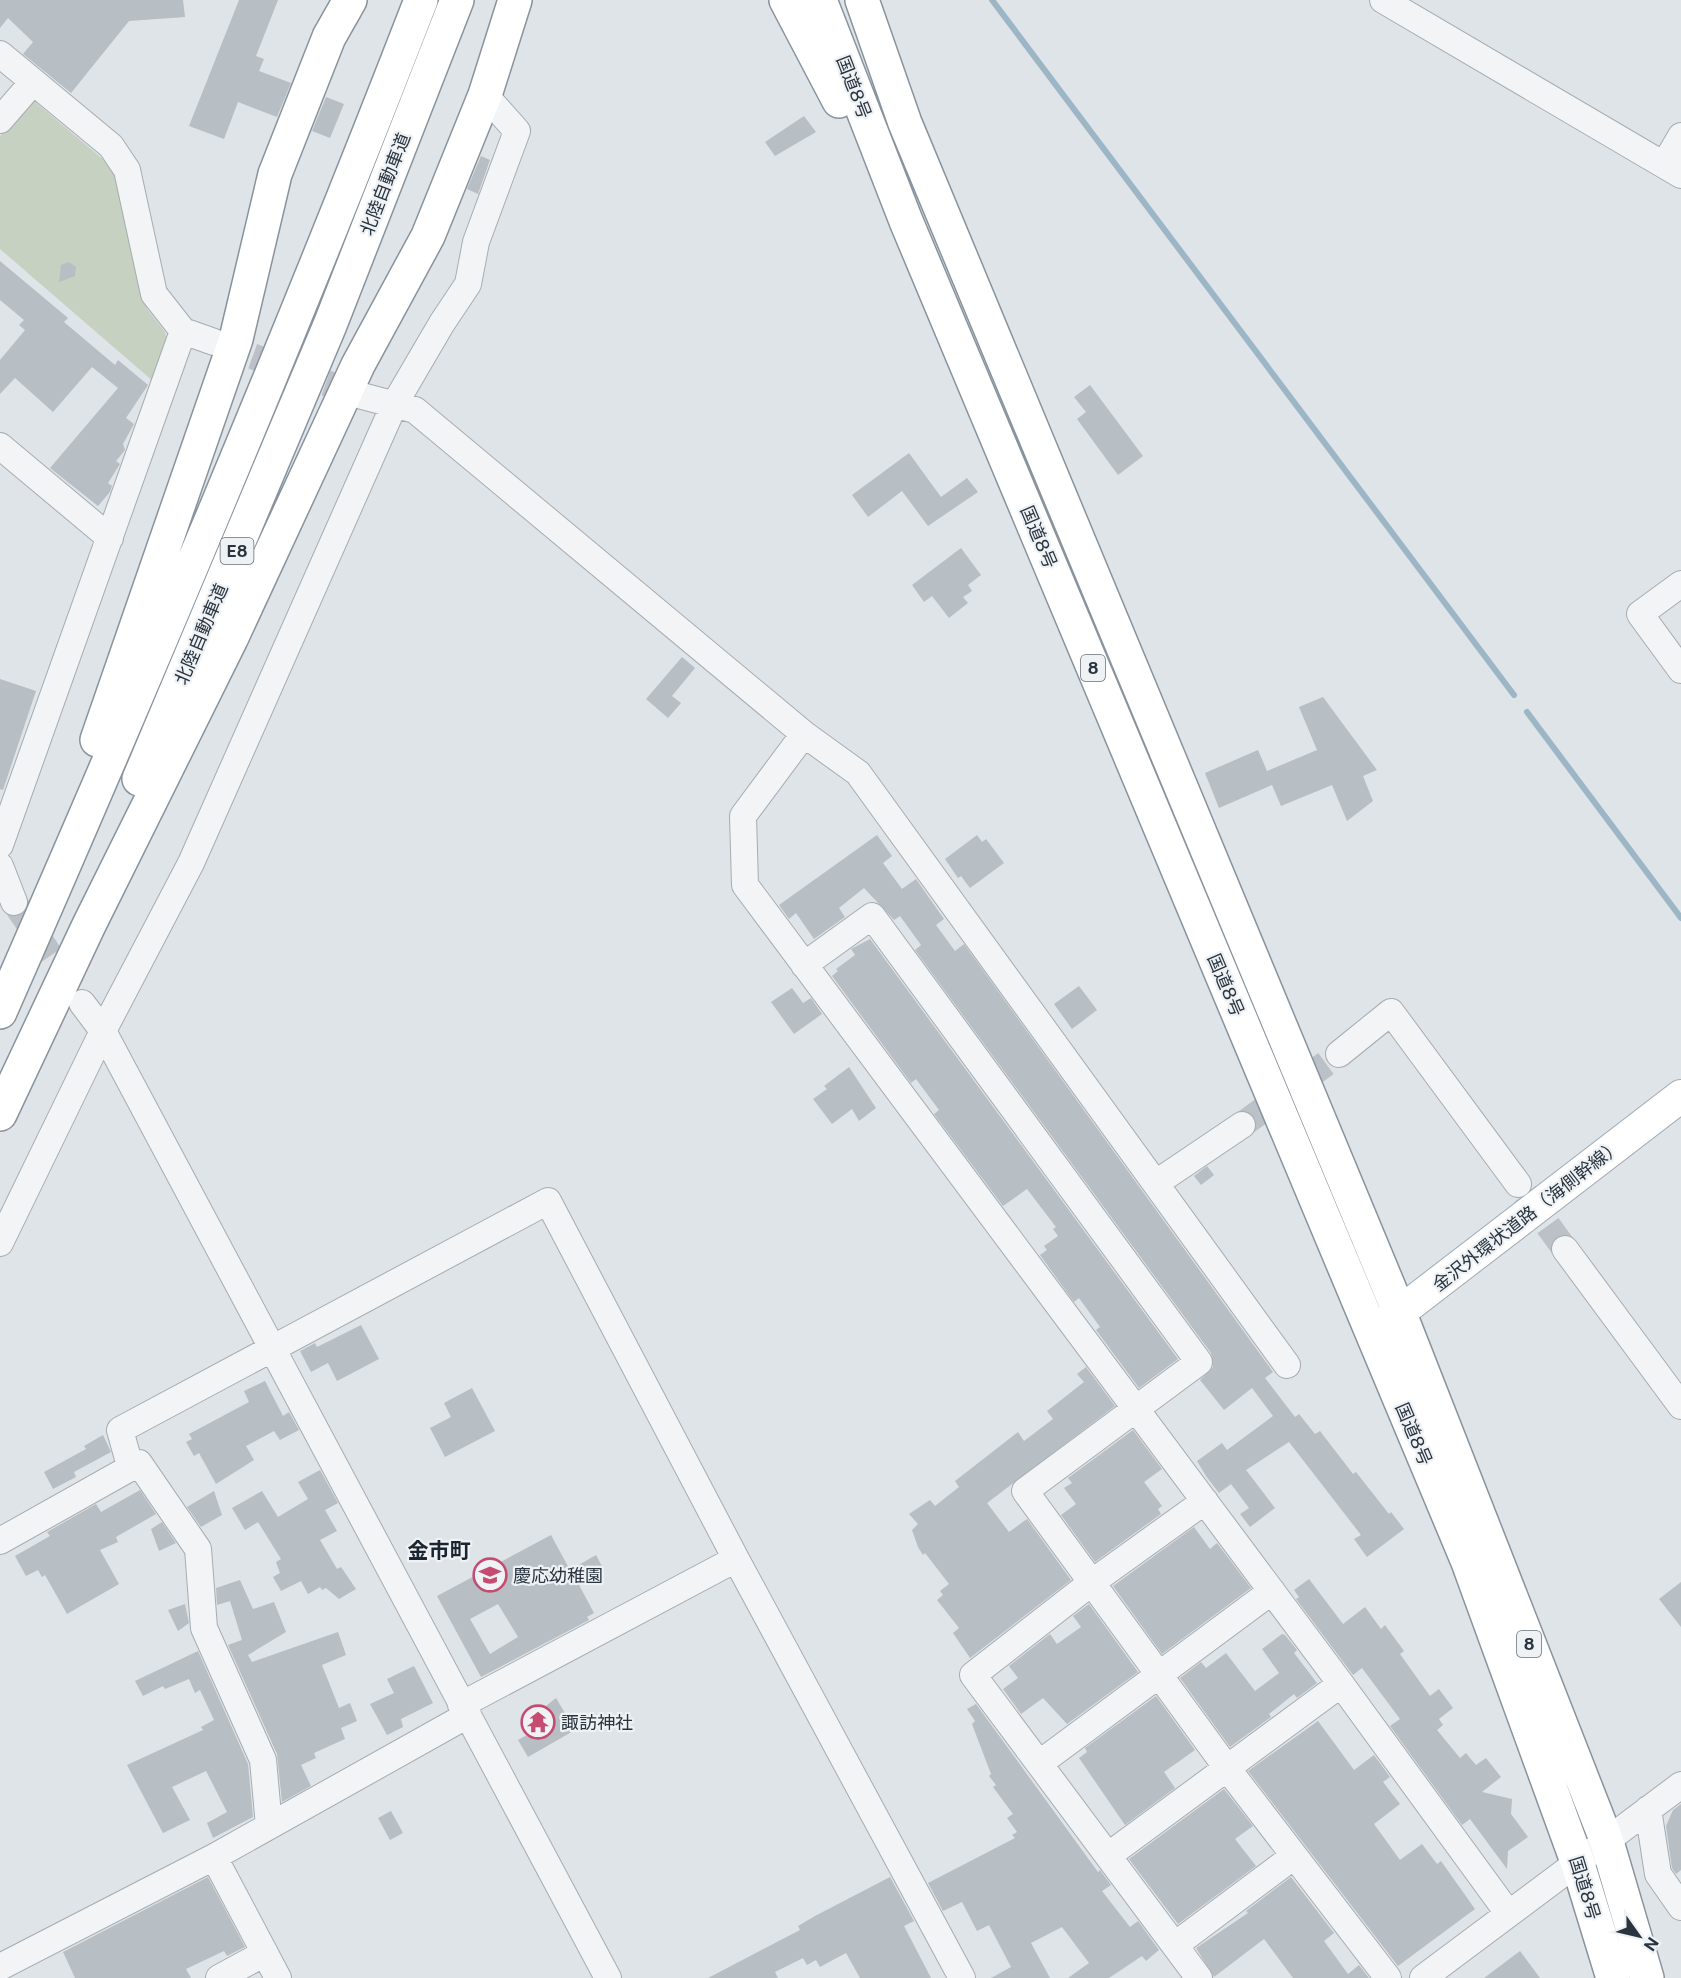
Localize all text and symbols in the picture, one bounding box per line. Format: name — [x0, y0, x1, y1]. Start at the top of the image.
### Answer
street label: 国道8号 — [832, 53, 876, 121]
street label: 北陸自動車道 — [356, 130, 414, 238]
street label: 国道8号 — [1017, 503, 1061, 571]
road number: E8 — [220, 538, 254, 564]
street label: 北陸自動車道 — [170, 580, 232, 688]
road number: 8 — [1081, 655, 1105, 681]
street label: 国道8号 — [1204, 951, 1248, 1019]
street label: 金沢外環状道路（海側幹線） — [1428, 1135, 1626, 1295]
street label: 国道8号 — [1392, 1400, 1436, 1468]
district label: 金市町 — [408, 1538, 471, 1563]
school or university icon: 慶応幼稚園 — [472, 1557, 508, 1593]
place label: 慶応幼稚園 — [513, 1565, 603, 1586]
road number: 8 — [1517, 1631, 1541, 1657]
temple icon: 諏訪神社 — [520, 1704, 556, 1740]
place label: 諏訪神社 — [561, 1712, 633, 1733]
street label: 国道8号 — [1565, 1854, 1605, 1922]
north arrow — [1609, 1906, 1669, 1966]
text: N — [1640, 1934, 1662, 1955]

